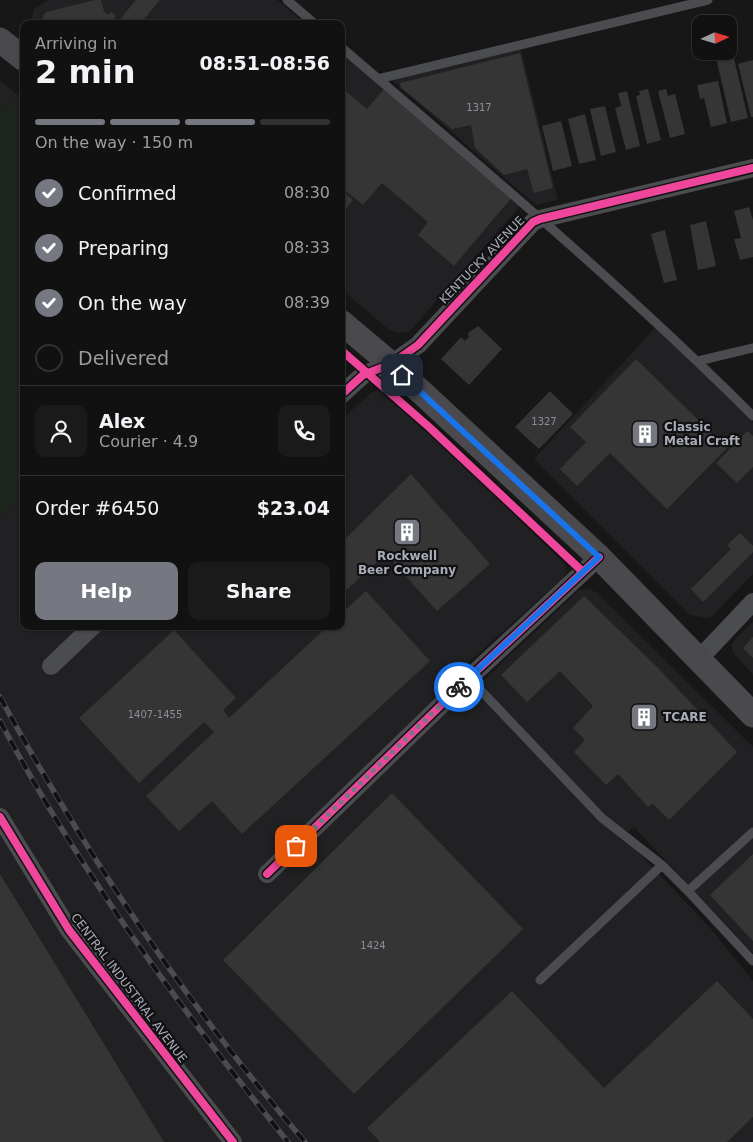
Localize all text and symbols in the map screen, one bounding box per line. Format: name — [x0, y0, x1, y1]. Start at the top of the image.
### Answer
north arrow — [692, 15, 738, 60]
map controls — [692, 15, 737, 60]
text: Arriving in — [35, 34, 117, 53]
text: 08:51–08:56 — [200, 52, 330, 74]
text: 2 min — [35, 53, 136, 91]
house number: 1317 — [466, 102, 492, 113]
text: On the way · 150 m — [35, 133, 193, 152]
icon: check — [35, 179, 63, 207]
text: Confirmed — [78, 182, 177, 204]
text: 08:30 — [284, 183, 330, 202]
street label: KENTUCKY AVENUE — [437, 213, 527, 307]
icon: check — [35, 234, 63, 262]
text: Preparing — [78, 237, 169, 259]
text: 08:33 — [284, 238, 330, 257]
icon: check — [35, 289, 63, 317]
text: On the way — [78, 292, 187, 314]
text: 08:39 — [284, 293, 330, 312]
text: Delivered — [78, 347, 169, 369]
pin — [381, 354, 423, 396]
icon: home — [388, 361, 416, 389]
button: person — [35, 405, 87, 457]
button: phone — [278, 405, 330, 457]
text: Alex — [99, 410, 145, 432]
house number: 1327 — [531, 416, 557, 427]
building icon: Classic Metal Craft — [630, 419, 660, 449]
place label: Classic Metal Craft — [664, 420, 740, 448]
text: Courier · 4.9 — [99, 432, 198, 451]
text: Order #6450 — [35, 497, 159, 519]
text: $23.04 — [257, 497, 330, 519]
building icon: Rockwell Beer Company — [392, 517, 422, 547]
place label: Rockwell Beer Company — [358, 549, 456, 577]
button: Help — [35, 562, 178, 620]
button: Share — [188, 562, 330, 620]
courier — [434, 662, 484, 712]
icon: bike — [445, 673, 473, 701]
building icon: TCARE — [629, 702, 659, 732]
house number: 1407-1455 — [128, 709, 182, 720]
place label: TCARE — [663, 710, 707, 724]
pin — [275, 825, 317, 867]
icon: bag — [282, 832, 310, 860]
street label: CENTRAL INDUSTRIAL AVENUE — [68, 911, 190, 1065]
house number: 1424 — [360, 940, 386, 951]

